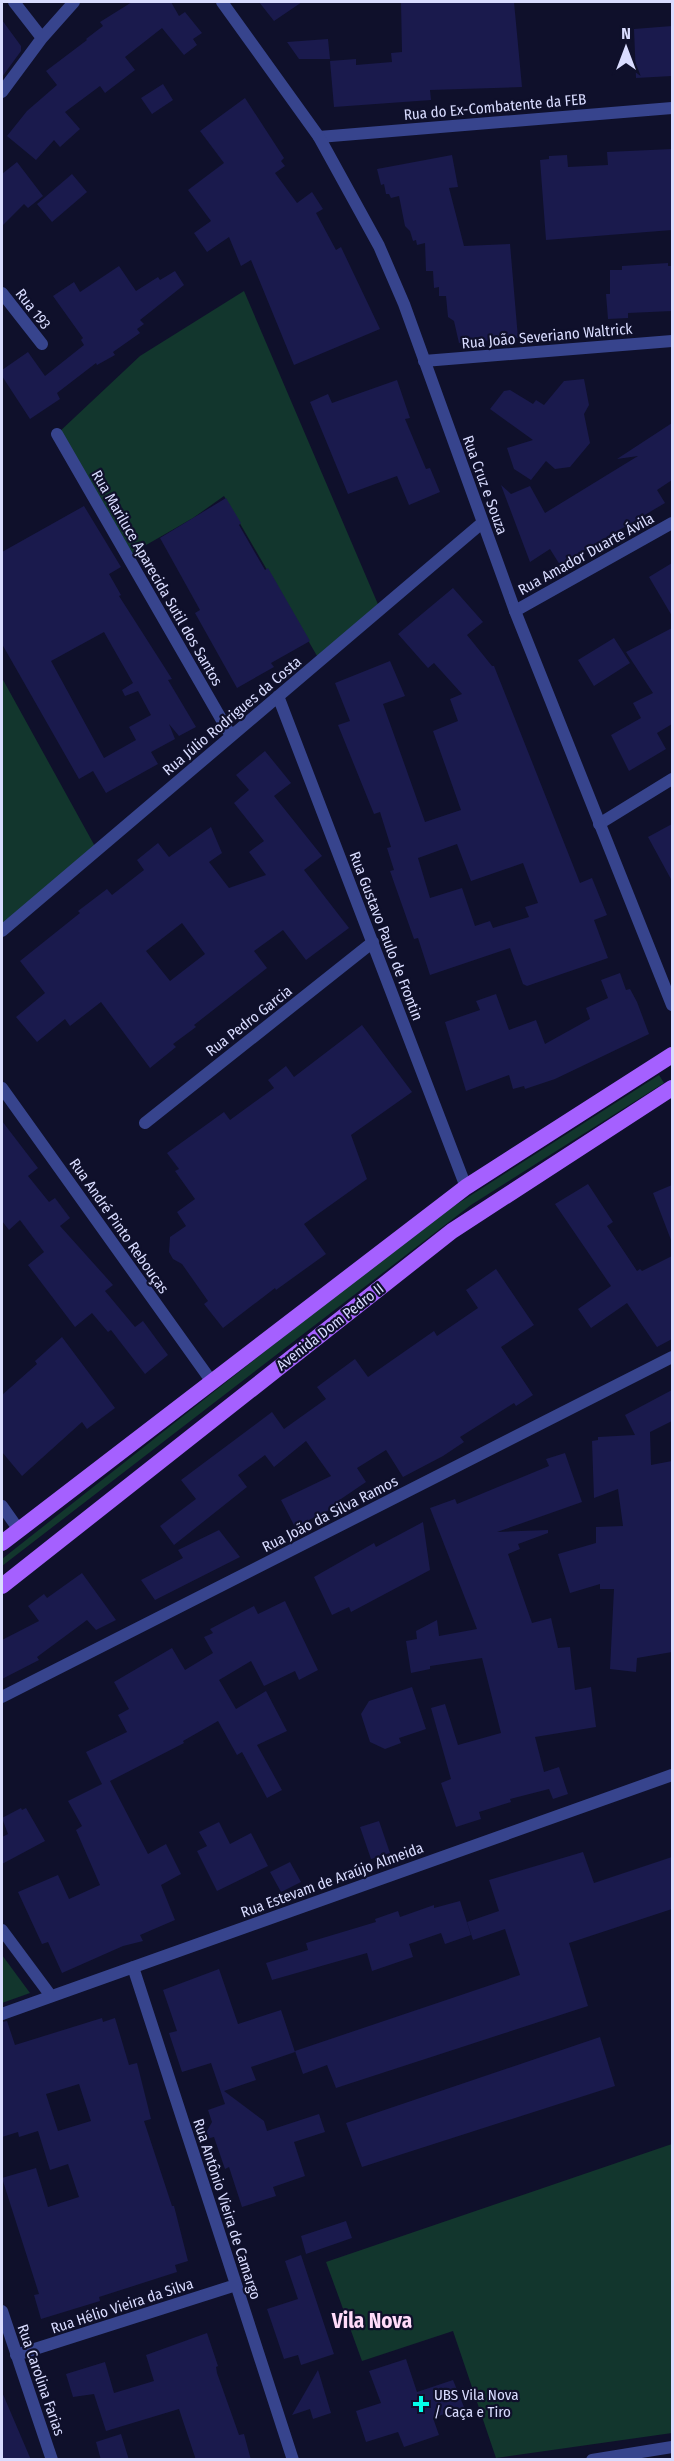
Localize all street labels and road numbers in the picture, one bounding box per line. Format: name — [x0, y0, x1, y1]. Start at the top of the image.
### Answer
street label: Rua do Ex-Combatente da FEB — [403, 90, 587, 124]
street label: Rua 193 — [12, 285, 55, 333]
street label: Rua João Severiano Waltrick — [461, 320, 633, 352]
street label: Rua Cruz e Souza — [459, 433, 511, 537]
street label: Rua Mariluce Aparecida Sutil dos Santos — [88, 467, 226, 689]
street label: Rua Amador Duarte Ávila — [515, 509, 657, 599]
street label: Rua Júlio Rodrigues da Costa — [159, 653, 305, 779]
street label: Rua Gustavo Paulo de Frontin — [345, 849, 427, 1023]
street label: Rua Pedro Garcia — [202, 982, 296, 1060]
street label: Rua André Pinto Rebouças — [65, 1155, 173, 1297]
street label: Avenida Dom Pedro II — [273, 1280, 387, 1374]
street label: Rua João da Silva Ramos — [259, 1472, 401, 1556]
street label: Rua Estevam de Araújo Almeida — [238, 1839, 426, 1921]
street label: Rua Antônio Vieira de Camargo — [189, 2116, 265, 2302]
street label: Rua Hélio Vieira da Silva — [49, 2274, 195, 2338]
street label: Rua Carolina Farias — [14, 2322, 68, 2438]

